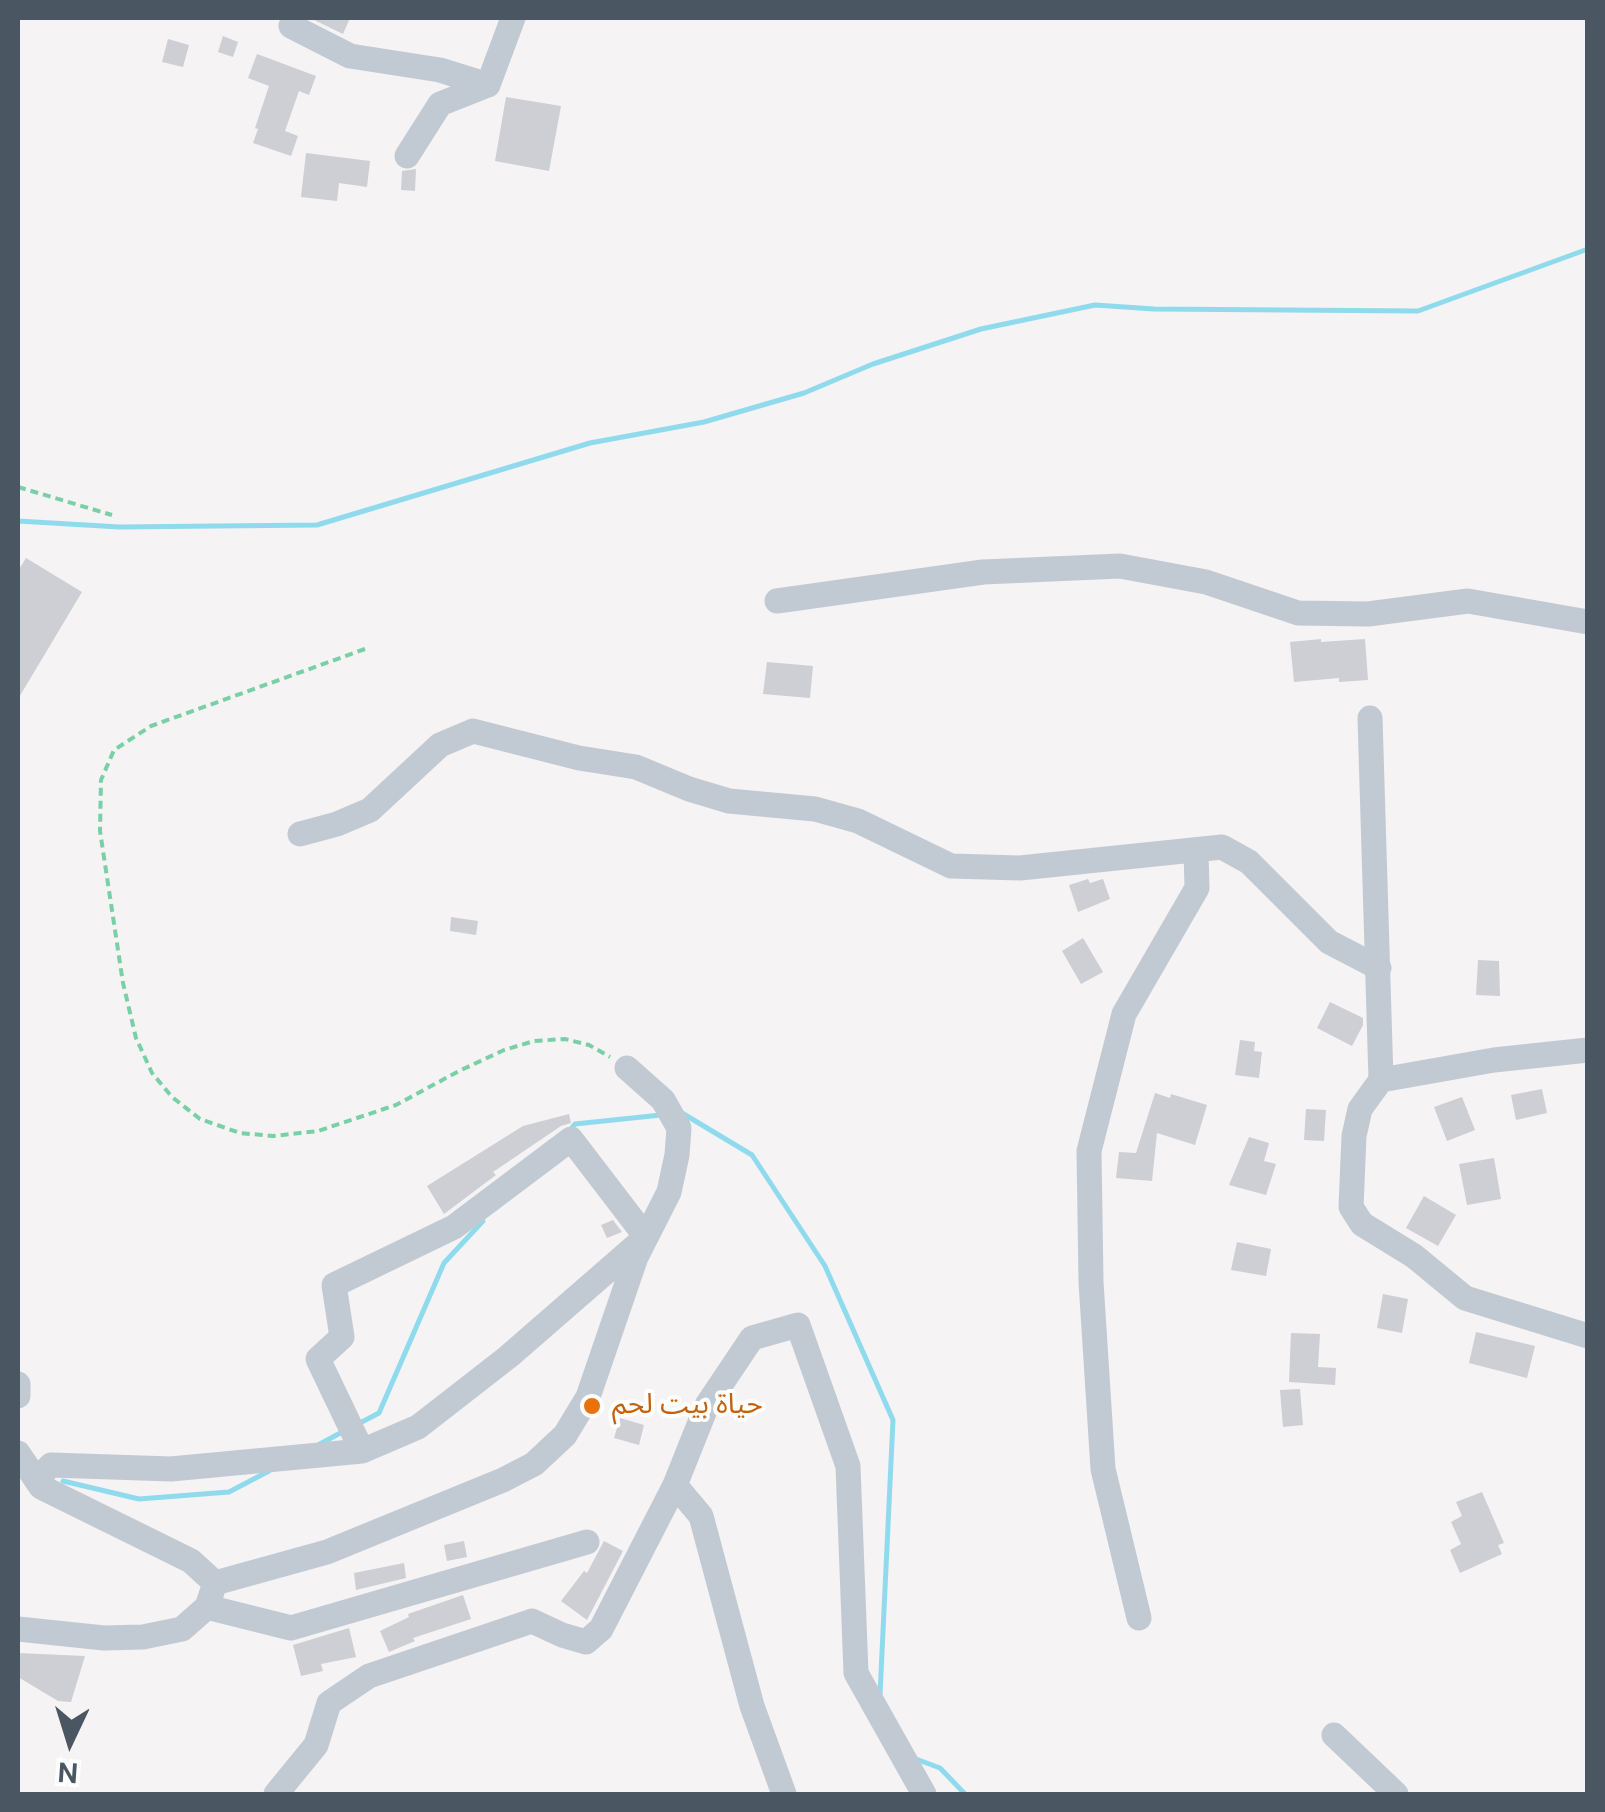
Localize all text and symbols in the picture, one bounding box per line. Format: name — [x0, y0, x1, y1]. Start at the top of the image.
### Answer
place label: حياة بيت لحم — [612, 1389, 763, 1423]
marker: حياة بيت لحم — [581, 1395, 603, 1417]
north arrow — [20, 1692, 120, 1792]
text: N — [56, 1753, 79, 1792]

